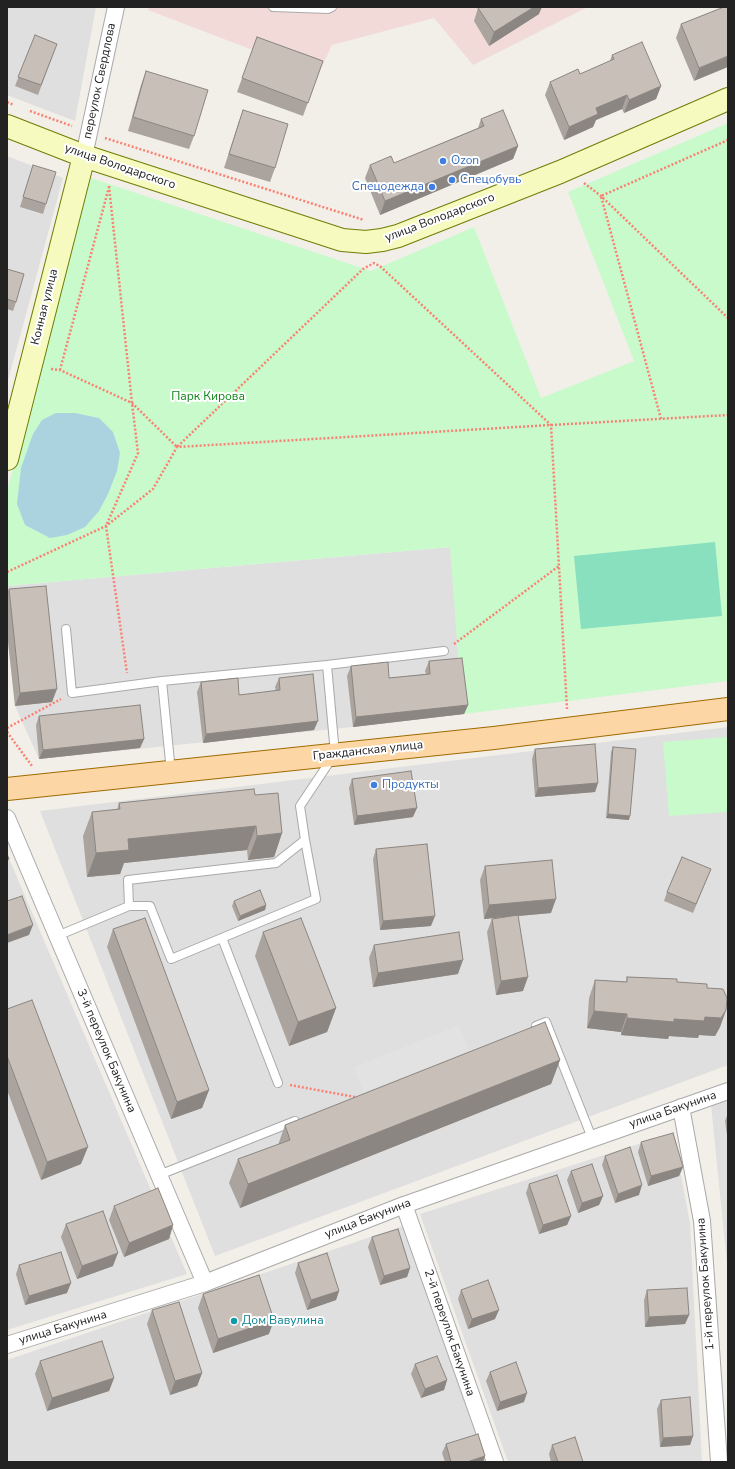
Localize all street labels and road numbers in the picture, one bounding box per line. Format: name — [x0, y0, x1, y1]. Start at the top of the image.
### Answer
street label: переулок Свердлова — [81, 22, 119, 140]
street label: улица Володарского — [63, 141, 177, 193]
street label: улица Володарского — [383, 190, 497, 246]
street label: Конная улица — [29, 267, 61, 347]
street label: Гражданская улица — [312, 738, 424, 764]
street label: 3-й переулок Бакунина — [73, 987, 139, 1115]
street label: улица Бакунина — [628, 1088, 718, 1132]
street label: улица Бакунина — [323, 1196, 413, 1242]
street label: 1-й переулок Бакунина — [694, 1217, 718, 1351]
street label: 2-й переулок Бакунина — [421, 1268, 477, 1398]
street label: улица Бакунина — [17, 1308, 109, 1348]

